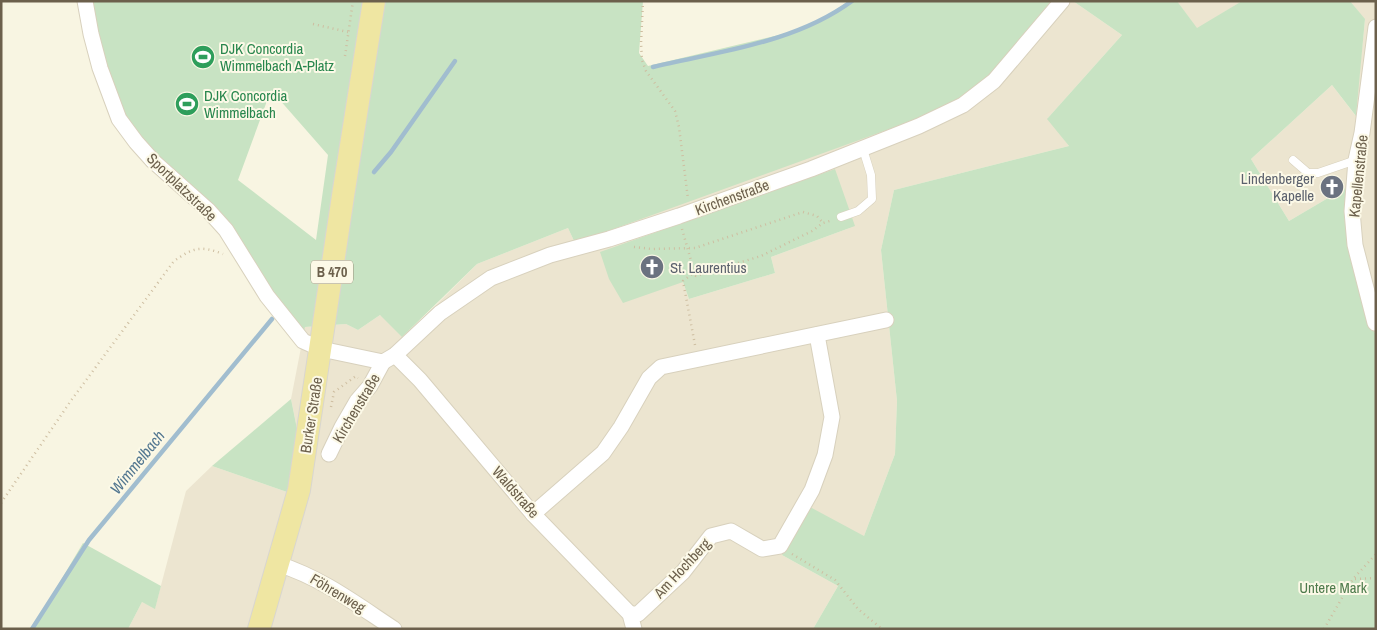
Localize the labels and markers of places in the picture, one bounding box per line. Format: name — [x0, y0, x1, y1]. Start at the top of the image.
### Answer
place label: DJK Concordia Wimmelbach A-Platz — [220, 38, 334, 76]
sports icon: DJK Concordia Wimmelbach A-Platz — [190, 44, 216, 70]
place label: DJK Concordia Wimmelbach — [204, 85, 288, 123]
sports icon: DJK Concordia Wimmelbach — [174, 91, 200, 117]
place label: Lindenberger Kapelle — [1241, 168, 1314, 206]
church icon: Lindenberger Kapelle — [1319, 174, 1345, 200]
church icon: St. Laurentius — [639, 254, 665, 280]
place label: St. Laurentius — [670, 257, 747, 278]

